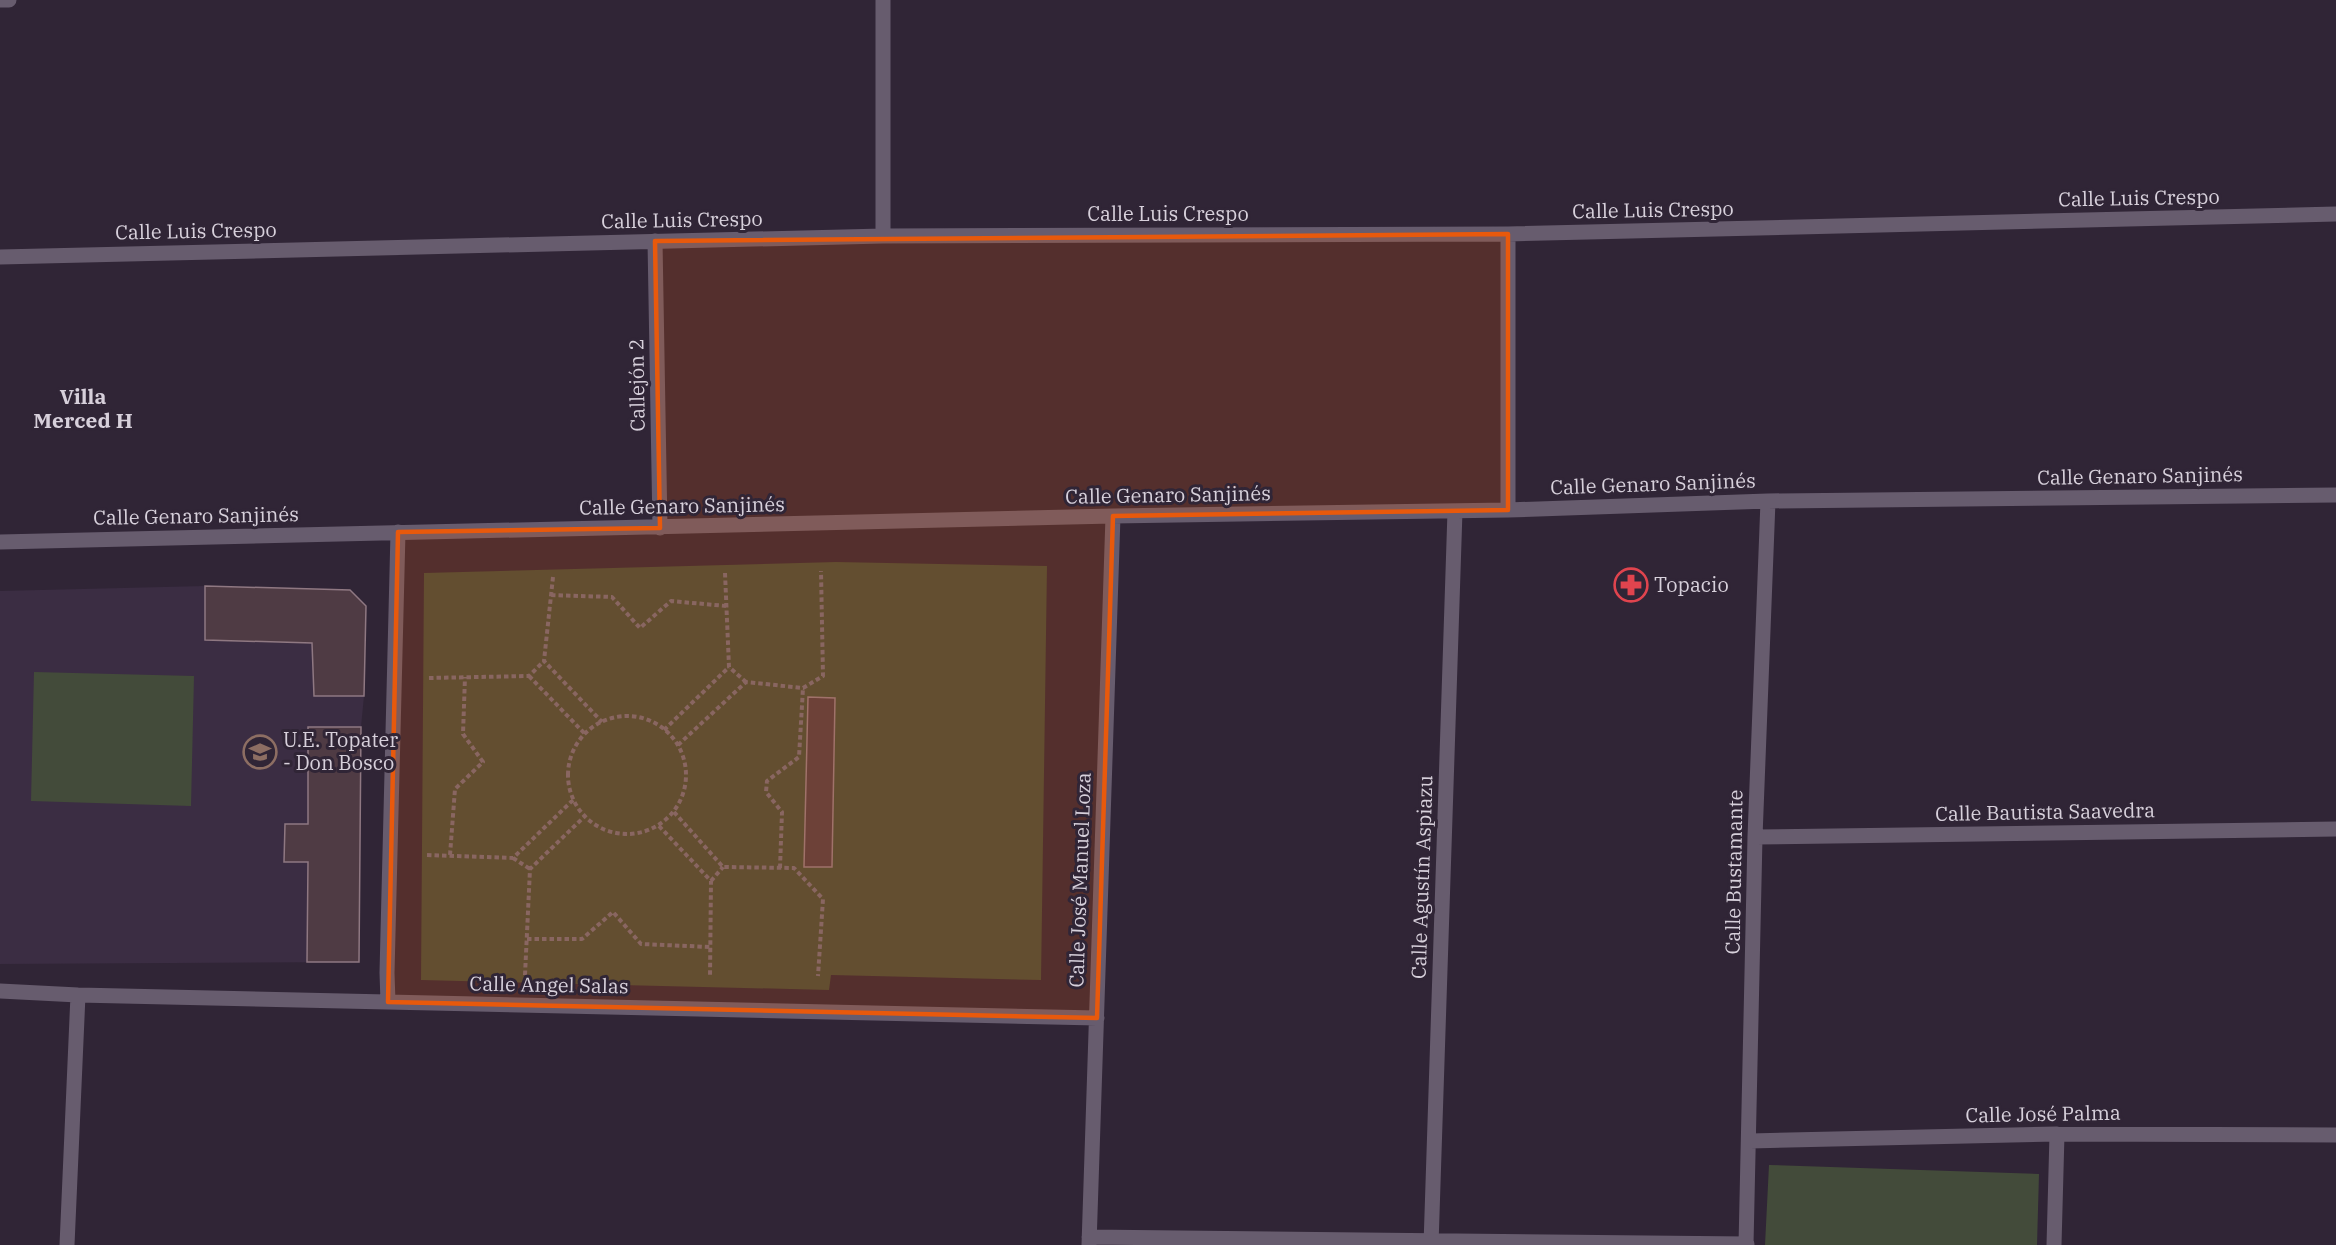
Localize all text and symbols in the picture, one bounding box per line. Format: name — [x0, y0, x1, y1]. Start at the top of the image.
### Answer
street label: Calle Luis Crespo — [2058, 183, 2220, 212]
street label: Calle Luis Crespo — [1572, 195, 1734, 224]
street label: Calle Luis Crespo — [1087, 200, 1249, 227]
street label: Calle Luis Crespo — [601, 205, 763, 234]
street label: Calle Luis Crespo — [115, 216, 277, 245]
street label: Callejón 2 — [622, 338, 651, 432]
district label: Villa Merced H — [33, 382, 133, 434]
street label: Calle Genaro Sanjinés — [2037, 460, 2243, 491]
street label: Calle Genaro Sanjinés — [1550, 466, 1756, 501]
street label: Calle Genaro Sanjinés — [1065, 479, 1271, 510]
street label: Calle Genaro Sanjinés — [579, 490, 785, 521]
street label: Calle Genaro Sanjinés — [93, 500, 299, 531]
pharmacy icon: Topacio — [1613, 567, 1649, 603]
place label: Topacio — [1654, 571, 1729, 598]
place label: U.E. Topater - Don Bosco — [283, 726, 398, 776]
school or university icon: U.E. Topater - Don Bosco — [242, 734, 278, 770]
street label: Calle José Manuel Loza — [1062, 772, 1097, 988]
street label: Calle Agustín Aspiazu — [1404, 775, 1439, 979]
street label: Calle Bustamante — [1719, 789, 1748, 955]
street label: Calle Bautista Saavedra — [1935, 796, 2155, 827]
street label: Calle Angel Salas — [469, 970, 629, 999]
street label: Calle José Palma — [1965, 1099, 2121, 1128]

